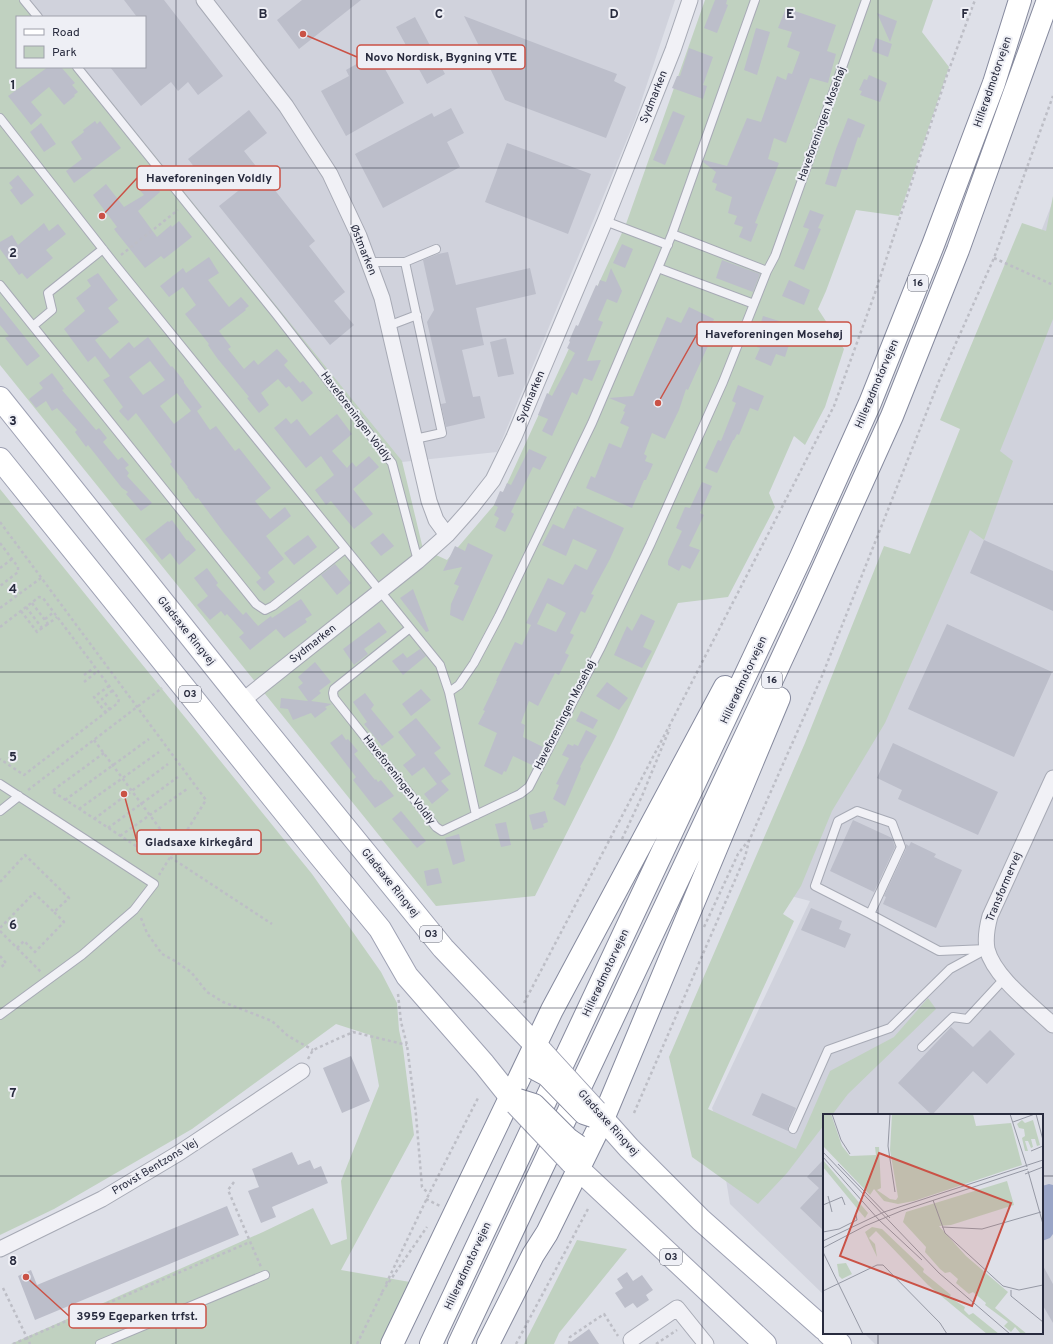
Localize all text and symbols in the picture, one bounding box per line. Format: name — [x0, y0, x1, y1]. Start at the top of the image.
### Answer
text: B — [259, 7, 268, 23]
text: C — [435, 7, 443, 23]
text: D — [609, 7, 619, 23]
text: E — [786, 7, 794, 23]
text: F — [961, 7, 969, 23]
legend — [16, 16, 146, 68]
text: Road — [52, 25, 80, 41]
street label: Hillerødmotorvejen — [971, 35, 1015, 129]
text: Park — [52, 45, 77, 61]
callout: Novo Nordisk, Bygning VTE — [357, 45, 525, 69]
text: Novo Nordisk, Bygning VTE — [365, 50, 517, 66]
street label: Haveforeningen Mosehøj — [795, 65, 849, 183]
street label: Sydmarken — [637, 69, 671, 125]
text: 1 — [10, 78, 16, 94]
callout: Haveforeningen Voldly — [137, 166, 280, 190]
text: Haveforeningen Voldly — [146, 171, 272, 187]
street label: Østmarken — [346, 222, 380, 278]
text: 2 — [9, 246, 17, 262]
road number: 16 — [908, 275, 928, 291]
callout: Haveforeningen Mosehøj — [697, 322, 851, 346]
text: Haveforeningen Mosehøj — [705, 327, 843, 343]
street label: Hillerødmotorvejen — [852, 337, 902, 431]
street label: Haveforeningen Voldly — [317, 369, 395, 465]
street label: Sydmarken — [514, 369, 548, 425]
text: 3 — [9, 414, 17, 430]
text: 4 — [9, 582, 17, 598]
street label: Gladsaxe Ringvej — [154, 594, 218, 668]
street label: Sydmarken — [287, 621, 339, 667]
street label: Hillerødmotorvejen — [718, 634, 770, 726]
street label: Haveforeningen Mosehøj — [531, 658, 599, 772]
road number: 16 — [762, 672, 782, 688]
road number: O3 — [179, 686, 201, 702]
street label: Haveforeningen Voldly — [360, 732, 438, 828]
text: 5 — [9, 750, 17, 766]
callout: Gladsaxe kirkegård — [137, 830, 261, 854]
text: Gladsaxe kirkegård — [145, 835, 253, 851]
street label: Gladsaxe Ringvej — [358, 846, 422, 920]
street label: Transformervej — [983, 850, 1025, 924]
text: 6 — [9, 918, 17, 934]
road number: O3 — [420, 926, 442, 942]
street label: Hillerødmotorvejen — [580, 927, 632, 1019]
text: 7 — [10, 1086, 17, 1102]
street label: Gladsaxe Ringvej — [575, 1087, 641, 1159]
inset map — [823, 1114, 1043, 1334]
street label: Provst Bentzons Vej — [110, 1136, 200, 1198]
street label: Hillerødmotorvejen — [442, 1220, 494, 1312]
road number: O3 — [660, 1249, 682, 1265]
text: 8 — [9, 1254, 17, 1270]
callout: 3959 Egeparken trfst. — [69, 1304, 206, 1328]
text: 3959 Egeparken trfst. — [76, 1309, 198, 1325]

